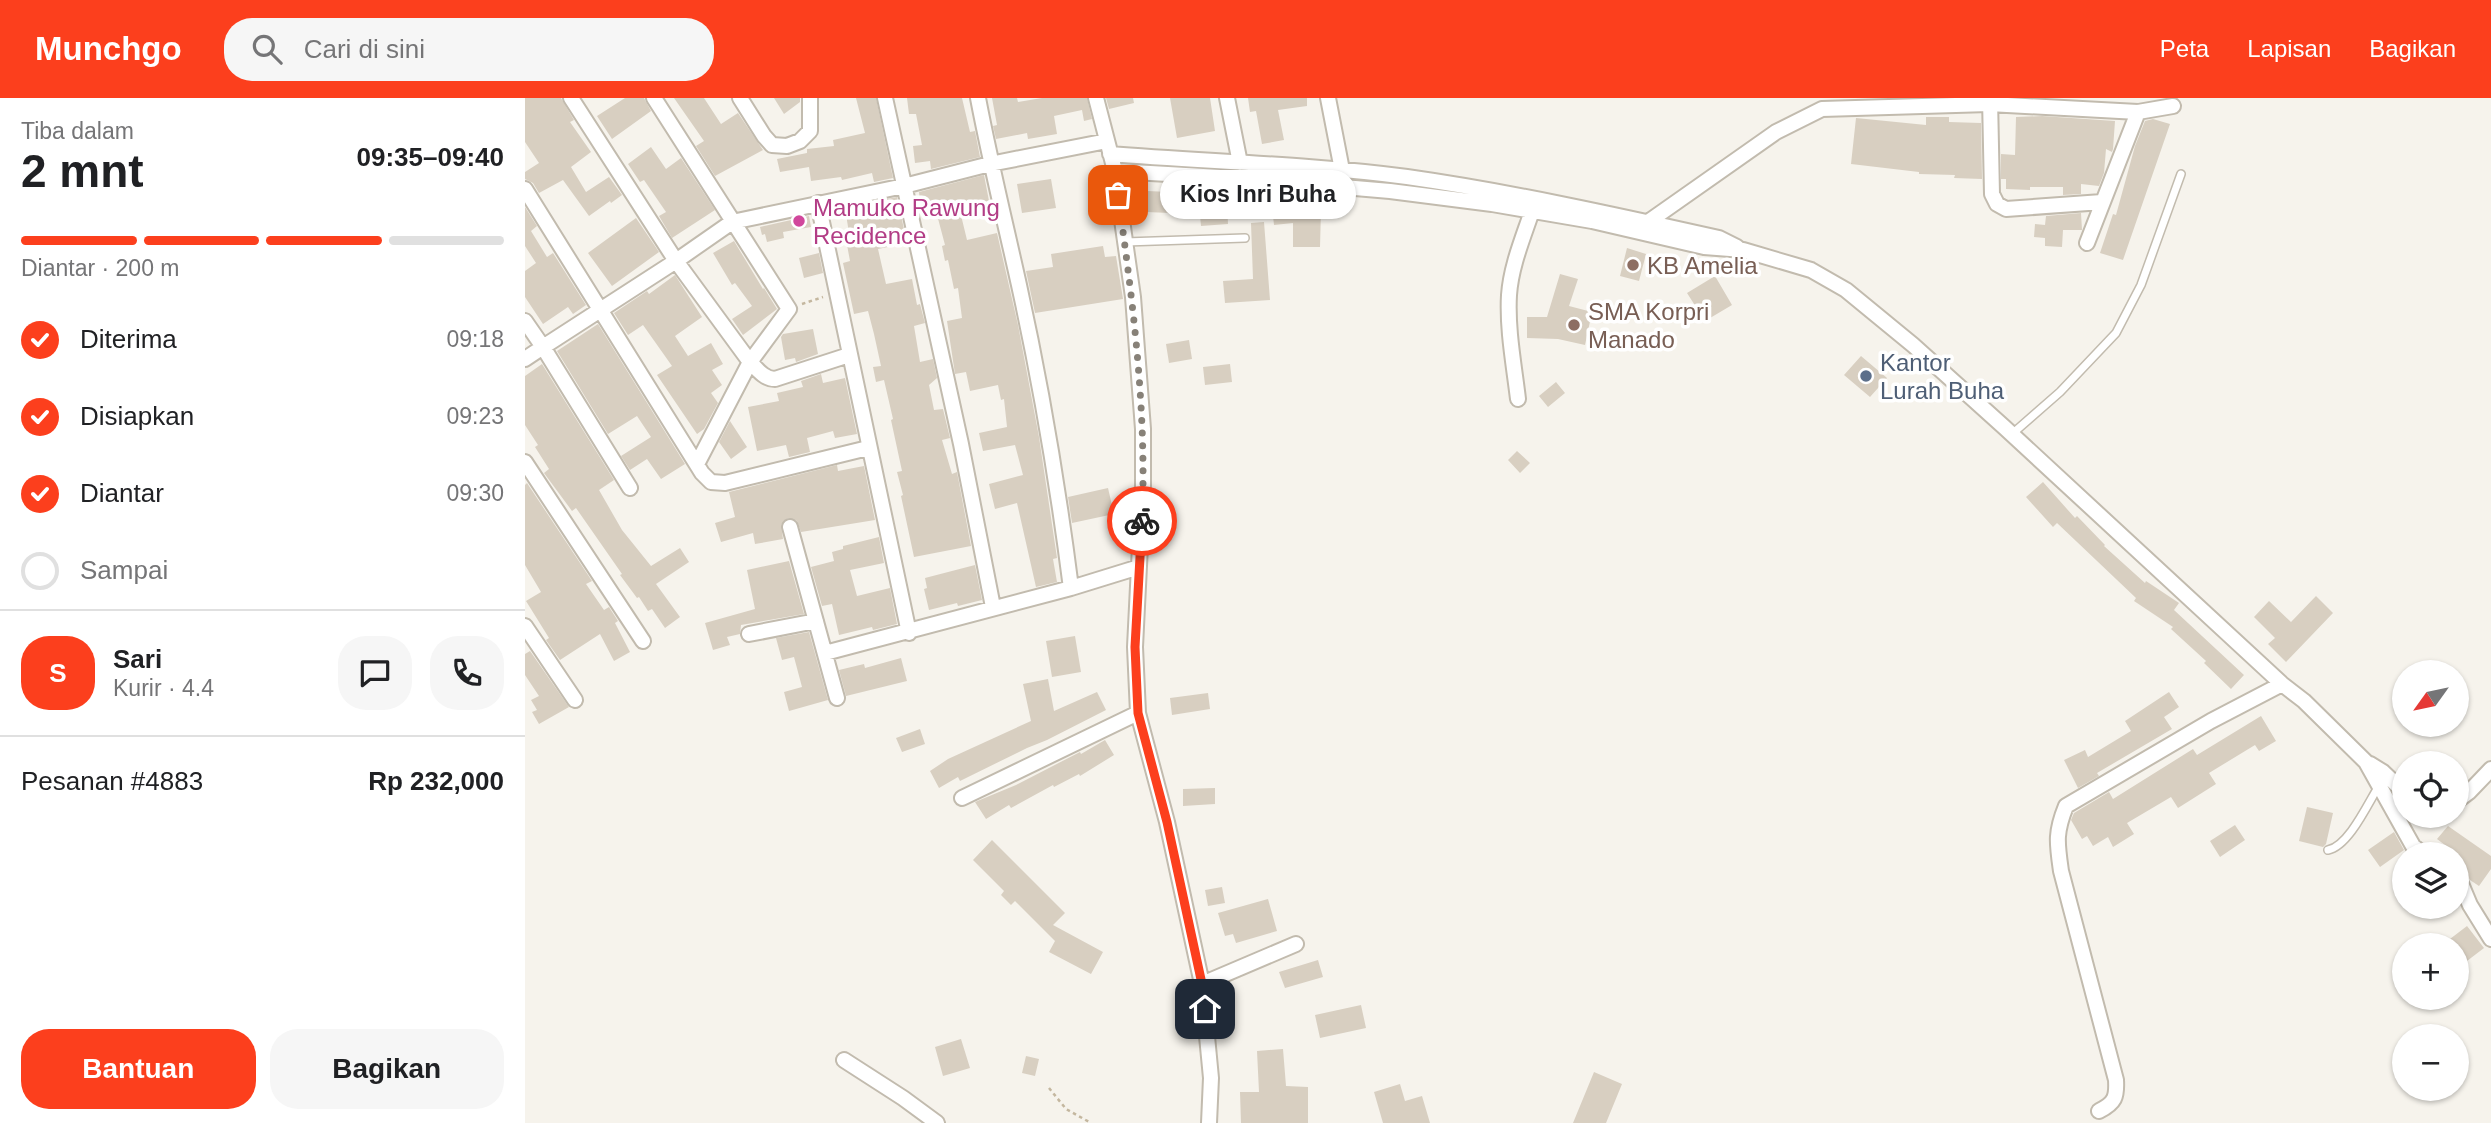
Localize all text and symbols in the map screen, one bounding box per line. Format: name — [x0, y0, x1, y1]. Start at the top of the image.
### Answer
search box — [224, 18, 714, 81]
text: Munchgo — [35, 30, 182, 67]
icon: search — [248, 30, 286, 68]
text: Cari di sini — [304, 34, 425, 64]
text: Peta — [2160, 35, 2209, 62]
text: Lapisan — [2247, 35, 2331, 62]
text: Bagikan — [2369, 35, 2456, 62]
text: Tiba dalam — [21, 118, 134, 144]
text: 09:35–09:40 — [357, 142, 504, 172]
text: 2 mnt — [21, 145, 144, 197]
pin — [1088, 165, 1148, 225]
callout: Kios Inri Buha — [1160, 170, 1356, 220]
icon: bag — [1099, 176, 1137, 214]
text: Kios Inri Buha — [1180, 181, 1336, 207]
place label: Mamuko Rawung Recidence — [813, 194, 1000, 249]
marker: Mamuko Rawung Recidence — [791, 213, 807, 229]
place label: KB Amelia — [1647, 252, 1758, 279]
text: Diantar · 200 m — [21, 255, 180, 281]
marker: KB Amelia — [1625, 257, 1641, 273]
place label: SMA Korpri Manado — [1588, 298, 1709, 353]
marker: SMA Korpri Manado — [1566, 317, 1582, 333]
icon: check — [21, 321, 59, 359]
text: Diterima — [80, 324, 177, 354]
text: 09:18 — [446, 326, 504, 352]
place label: Kantor Lurah Buha — [1880, 349, 2005, 404]
marker: Kantor Lurah Buha — [1858, 368, 1874, 384]
icon: check — [21, 398, 59, 436]
text: Disiapkan — [80, 401, 194, 431]
text: 09:23 — [446, 403, 504, 429]
icon: check — [21, 475, 59, 513]
text: Diantar — [80, 478, 164, 508]
text: 09:30 — [446, 480, 504, 506]
courier — [1107, 486, 1177, 556]
icon: bike — [1123, 502, 1161, 540]
text: Sampai — [80, 555, 168, 585]
button: chat — [338, 636, 412, 710]
button: phone — [430, 636, 504, 710]
text: Sari — [113, 644, 162, 674]
text: S — [49, 658, 67, 688]
north arrow — [2392, 660, 2469, 737]
map controls — [2392, 660, 2469, 1101]
text: Kurir · 4.4 — [113, 675, 214, 701]
button: locate — [2392, 751, 2469, 828]
text: Pesanan #4883 — [21, 766, 203, 796]
text: Rp 232,000 — [368, 766, 504, 796]
button: layers — [2392, 842, 2469, 919]
button: + — [2392, 933, 2469, 1010]
pin — [1175, 979, 1235, 1039]
icon: home — [1186, 990, 1224, 1028]
button: − — [2392, 1024, 2469, 1101]
button: Bantuan — [21, 1029, 256, 1109]
button: Bagikan — [270, 1029, 504, 1109]

